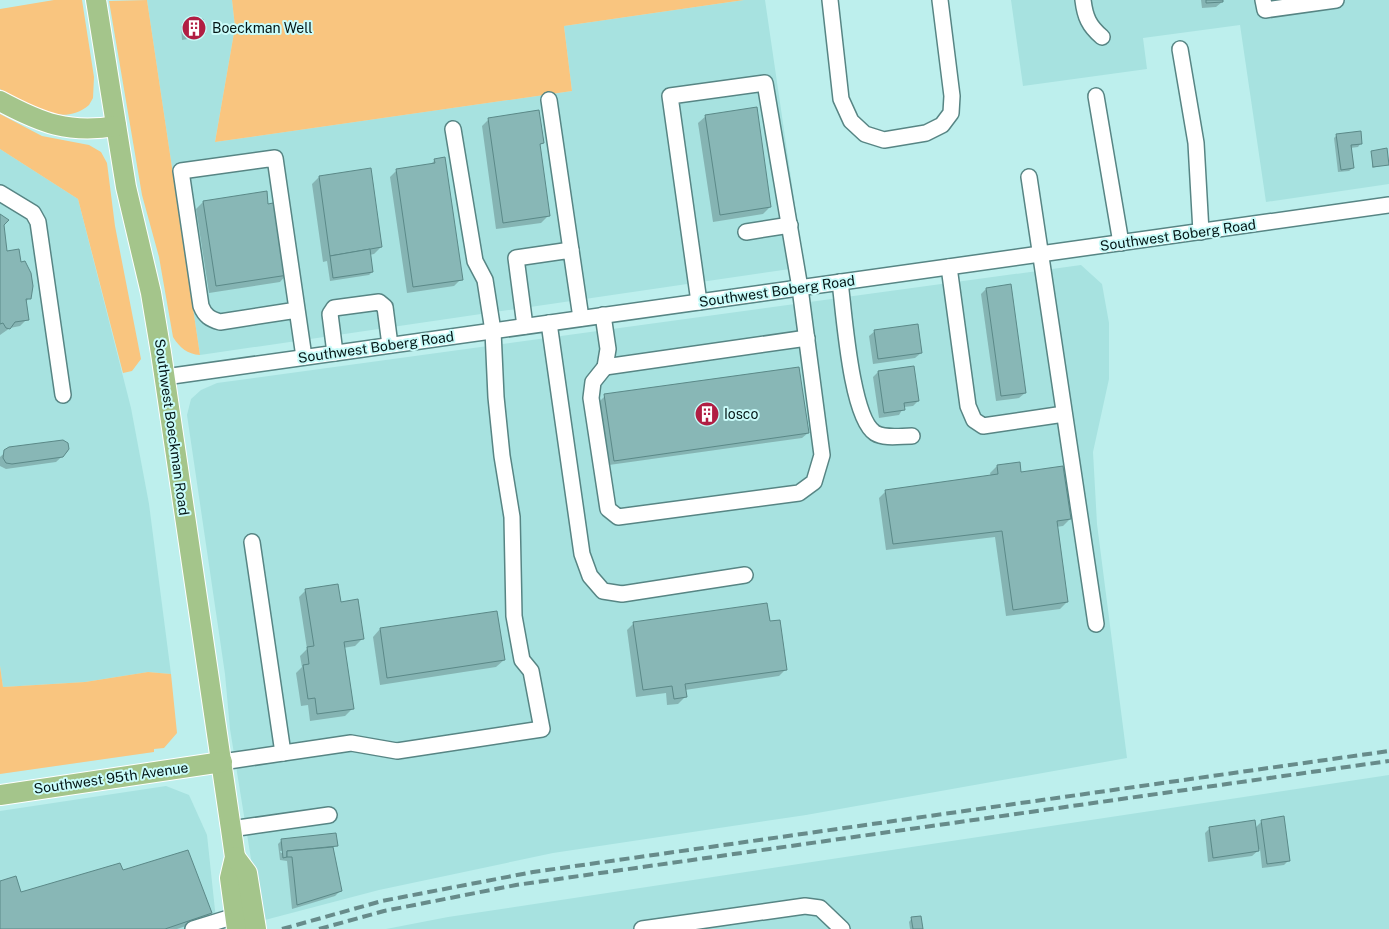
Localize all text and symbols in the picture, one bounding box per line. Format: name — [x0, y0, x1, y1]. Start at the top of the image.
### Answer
building icon: Boeckman Well — [181, 15, 207, 41]
place label: Boeckman Well — [212, 20, 313, 36]
street label: Southwest Boberg Road — [1099, 216, 1257, 254]
street label: Southwest Boberg Road — [698, 272, 856, 310]
street label: Southwest Boberg Road — [297, 328, 455, 366]
street label: Southwest Boeckman Road — [152, 338, 192, 516]
building icon: Iosco — [694, 401, 720, 427]
place label: Iosco — [724, 406, 758, 422]
street label: Southwest 95th Avenue — [33, 759, 189, 797]

